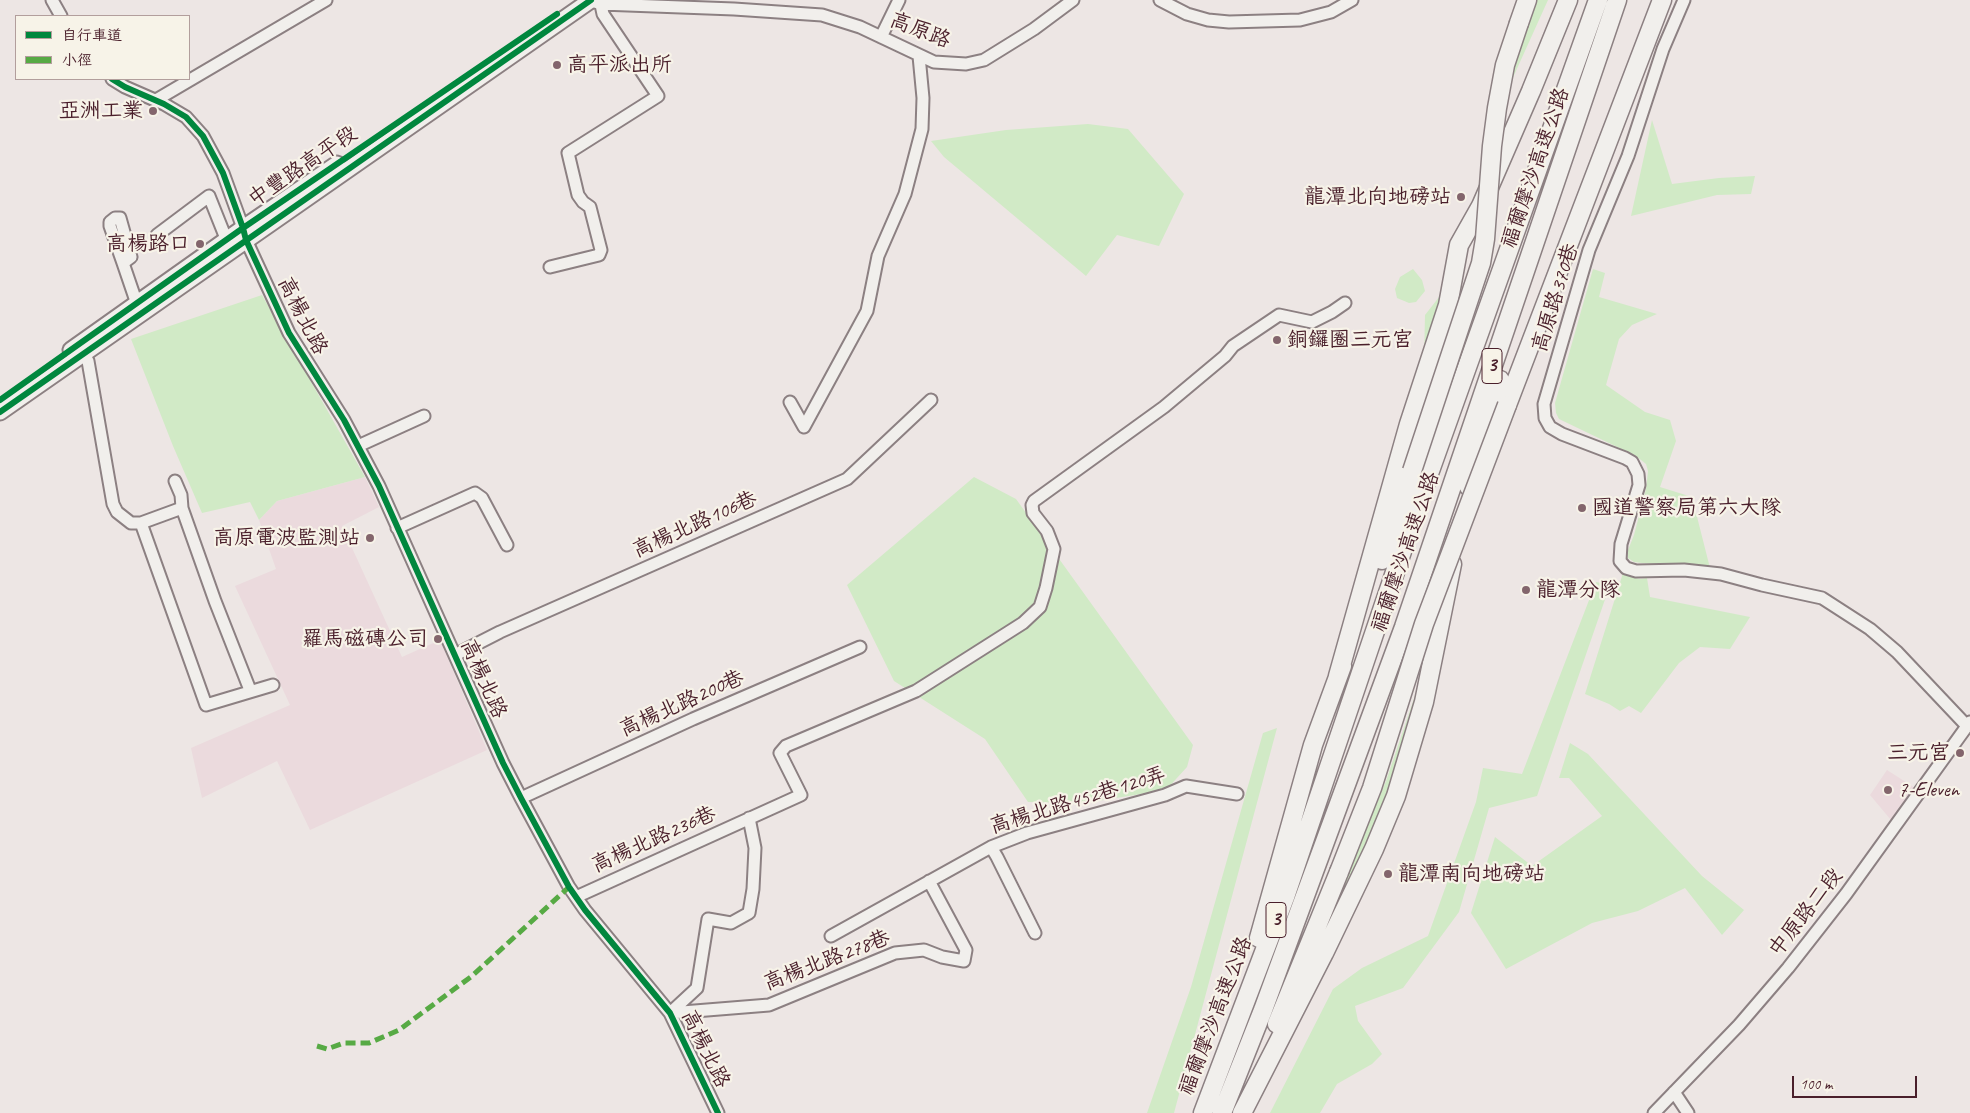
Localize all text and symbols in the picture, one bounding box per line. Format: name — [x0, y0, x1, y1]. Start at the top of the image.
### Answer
street label: 高原路 — [886, 8, 954, 54]
legend — [15, 15, 190, 80]
text: 自行車道 — [62, 26, 122, 45]
text: 小徑 — [62, 51, 92, 70]
place label: 高平派出所 — [567, 52, 672, 78]
marker: 高平派出所 — [551, 59, 563, 71]
street label: 福爾摩沙高速公路 — [1497, 84, 1575, 252]
place label: 亞洲工業 — [59, 98, 143, 124]
marker: 亞洲工業 — [147, 105, 159, 117]
street label: 中豐路高平段 — [244, 121, 362, 213]
place label: 龍潭北向地磅站 — [1304, 184, 1451, 210]
marker: 龍潭北向地磅站 — [1455, 191, 1467, 203]
place label: 高楊路口 — [106, 231, 190, 257]
marker: 高楊路口 — [194, 238, 206, 250]
street label: 高原路370巷 — [1528, 241, 1584, 355]
street label: 高楊北路 — [272, 273, 332, 359]
place label: 銅鑼圈三元宮 — [1287, 327, 1413, 353]
marker: 銅鑼圈三元宮 — [1271, 334, 1283, 346]
road number: 3 — [1482, 348, 1502, 384]
street label: 福爾摩沙高速公路 — [1367, 468, 1445, 636]
street label: 高楊北路106巷 — [629, 486, 761, 564]
place label: 國道警察局第六大隊 — [1592, 495, 1781, 521]
marker: 國道警察局第六大隊 — [1576, 502, 1588, 514]
place label: 高原電波監測站 — [213, 525, 360, 551]
marker: 高原電波監測站 — [364, 532, 376, 544]
place label: 龍潭分隊 — [1536, 577, 1620, 603]
marker: 龍潭分隊 — [1520, 584, 1532, 596]
place label: 羅馬磁磚公司 — [302, 626, 428, 652]
marker: 羅馬磁磚公司 — [432, 633, 444, 645]
street label: 高楊北路 — [454, 636, 512, 722]
street label: 高楊北路200巷 — [616, 665, 748, 743]
place label: 三元宮 — [1887, 740, 1950, 766]
marker: 三元宮 — [1954, 747, 1966, 759]
street label: 高楊北路452巷120弄 — [987, 762, 1169, 840]
place label: 7-Eleven — [1898, 777, 1959, 803]
marker: 7-Eleven — [1882, 784, 1894, 796]
street label: 高楊北路236巷 — [588, 801, 720, 879]
place label: 龍潭南向地磅站 — [1398, 861, 1545, 887]
street label: 中原路二段 — [1764, 864, 1848, 962]
marker: 龍潭南向地磅站 — [1382, 868, 1394, 880]
road number: 3 — [1266, 902, 1286, 938]
street label: 高楊北路278巷 — [760, 925, 894, 997]
street label: 福爾摩沙高速公路 — [1174, 933, 1258, 1099]
street label: 高楊北路 — [675, 1006, 735, 1092]
scale bar — [1795, 1066, 1920, 1098]
text: 100 m — [1800, 1075, 1832, 1094]

